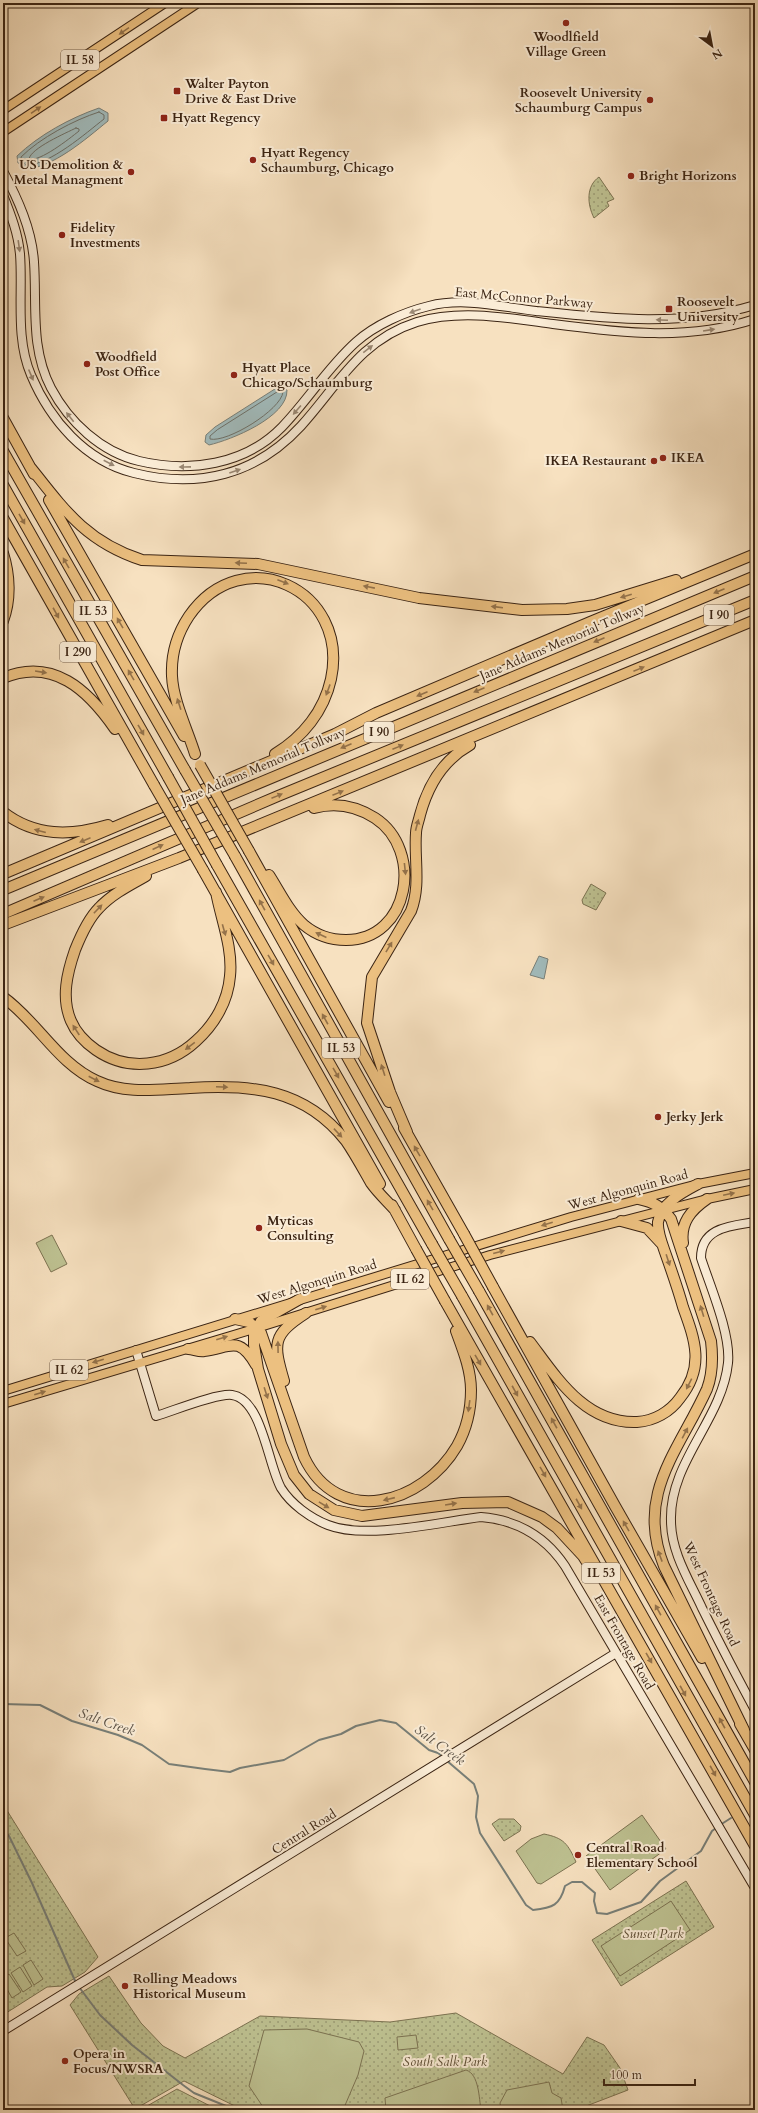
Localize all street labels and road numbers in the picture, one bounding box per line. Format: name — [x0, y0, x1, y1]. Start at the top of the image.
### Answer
road number: IL 58 — [61, 50, 99, 70]
street label: East McConnor Parkway — [454, 283, 594, 313]
street label: Jane Addams Memorial Tollway — [475, 599, 647, 686]
road number: IL 53 — [74, 601, 112, 621]
road number: I 90 — [704, 605, 734, 625]
road number: I 290 — [60, 642, 96, 662]
road number: I 90 — [364, 722, 394, 742]
street label: Jane Addams Memorial Tollway — [176, 723, 348, 810]
road number: IL 53 — [322, 1038, 360, 1058]
street label: West Algonquin Road — [565, 1165, 690, 1215]
street label: West Algonquin Road — [254, 1255, 379, 1309]
road number: IL 62 — [391, 1269, 429, 1289]
road number: IL 62 — [50, 1360, 88, 1380]
street label: West Frontage Road — [678, 1538, 743, 1649]
road number: IL 53 — [582, 1563, 620, 1583]
street label: East Frontage Road — [589, 1591, 659, 1693]
street label: Central Road — [268, 1805, 340, 1859]

